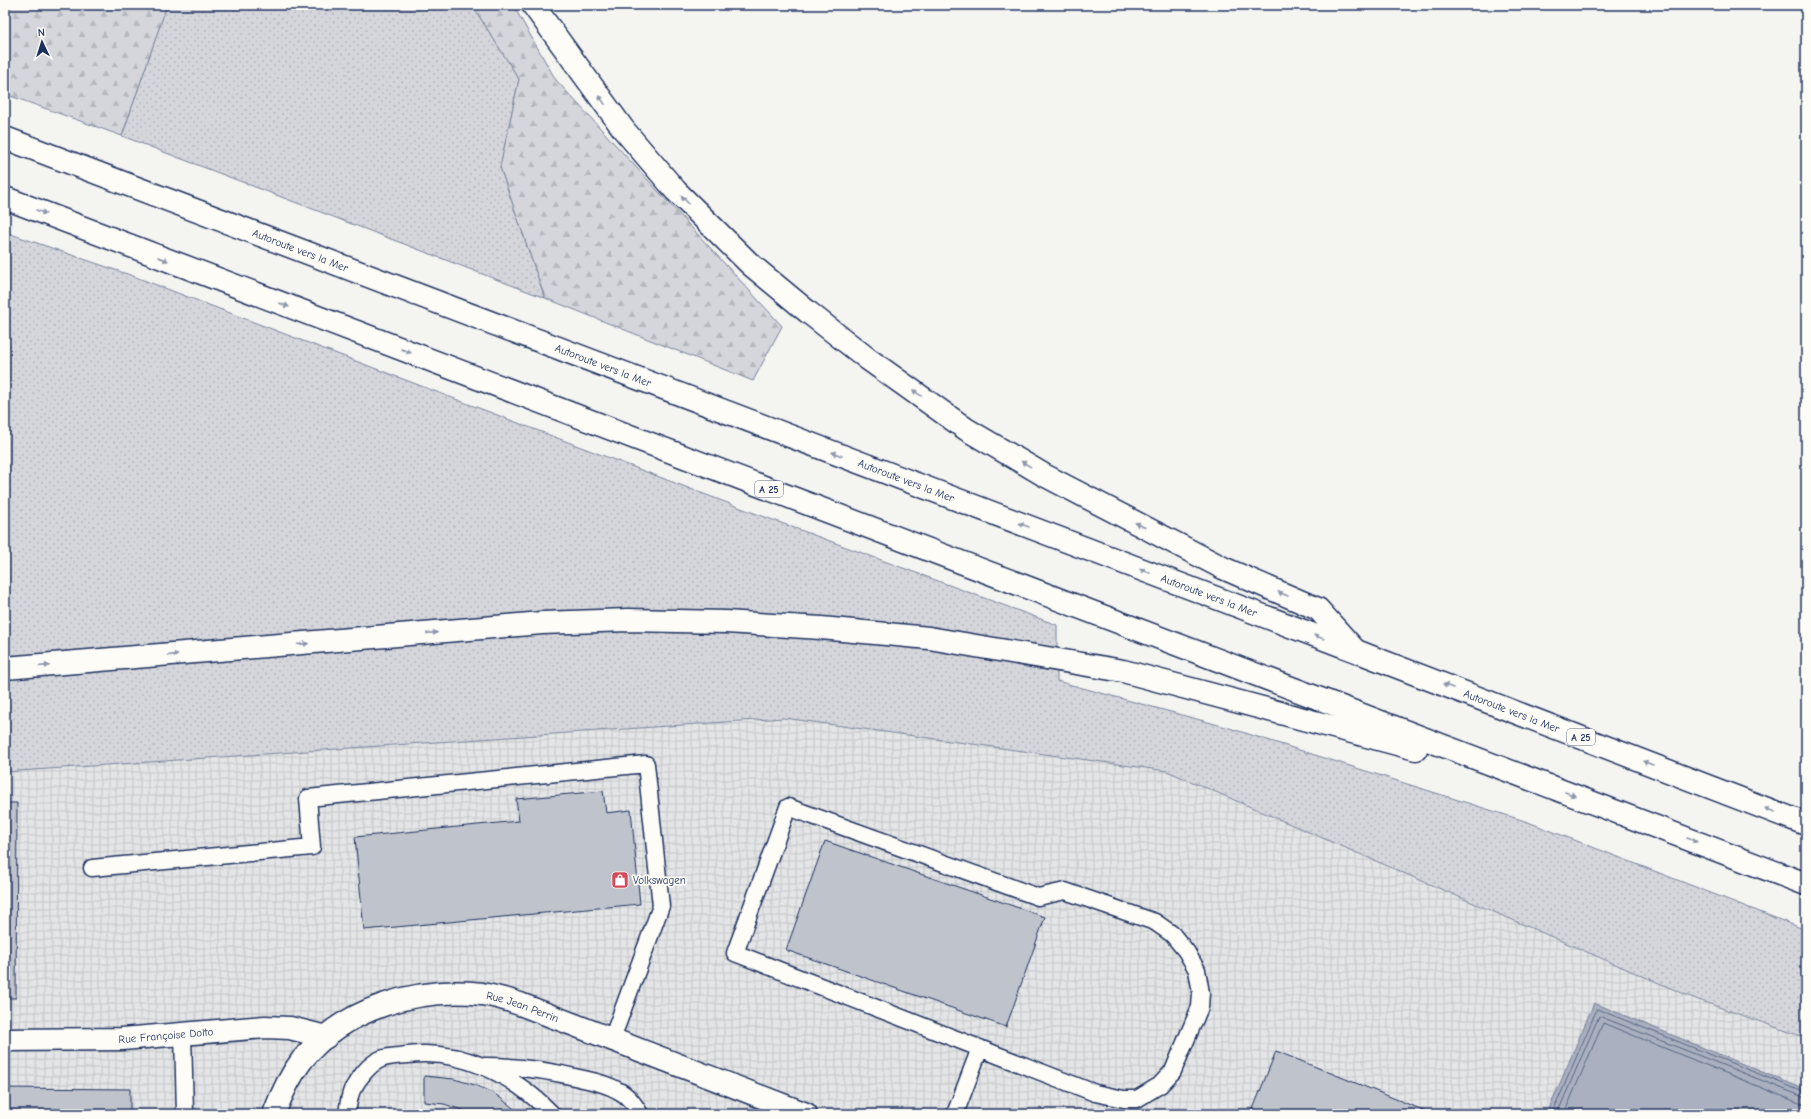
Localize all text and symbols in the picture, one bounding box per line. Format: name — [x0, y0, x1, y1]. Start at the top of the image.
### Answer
north arrow — [22, 22, 62, 62]
text: N — [37, 26, 45, 39]
one-way arrow — [598, 95, 606, 105]
one-way arrow — [680, 195, 690, 205]
one-way arrow — [36, 210, 48, 216]
street label: Autoroute vers la Mer — [250, 226, 351, 275]
one-way arrow — [157, 256, 169, 262]
one-way arrow — [279, 302, 291, 308]
street label: Autoroute vers la Mer — [553, 342, 654, 390]
one-way arrow — [400, 349, 412, 355]
one-way arrow — [911, 389, 922, 397]
one-way arrow — [830, 450, 842, 456]
street label: Autoroute vers la Mer — [856, 457, 957, 505]
one-way arrow — [1021, 460, 1031, 468]
road number: A 25 — [755, 481, 783, 497]
one-way arrow — [1017, 521, 1029, 527]
one-way arrow — [1134, 522, 1146, 529]
one-way arrow — [1139, 568, 1151, 574]
street label: Autoroute vers la Mer — [1159, 572, 1259, 620]
one-way arrow — [1277, 591, 1288, 597]
one-way arrow — [426, 629, 439, 636]
one-way arrow — [1313, 634, 1325, 640]
one-way arrow — [297, 640, 309, 647]
one-way arrow — [167, 651, 179, 658]
one-way arrow — [38, 663, 50, 669]
one-way arrow — [1442, 683, 1454, 689]
street label: Autoroute vers la Mer — [1462, 687, 1562, 736]
road number: A 25 — [1567, 729, 1595, 745]
one-way arrow — [1642, 760, 1654, 766]
one-way arrow — [1565, 792, 1577, 798]
one-way arrow — [1763, 806, 1775, 812]
one-way arrow — [1686, 838, 1698, 844]
shop icon: Volkswagen — [610, 870, 630, 890]
place label: Volkswagen — [633, 874, 686, 887]
street label: Rue Jean Perrin — [485, 989, 561, 1025]
street label: Rue Françoise Dolto — [118, 1025, 214, 1046]

